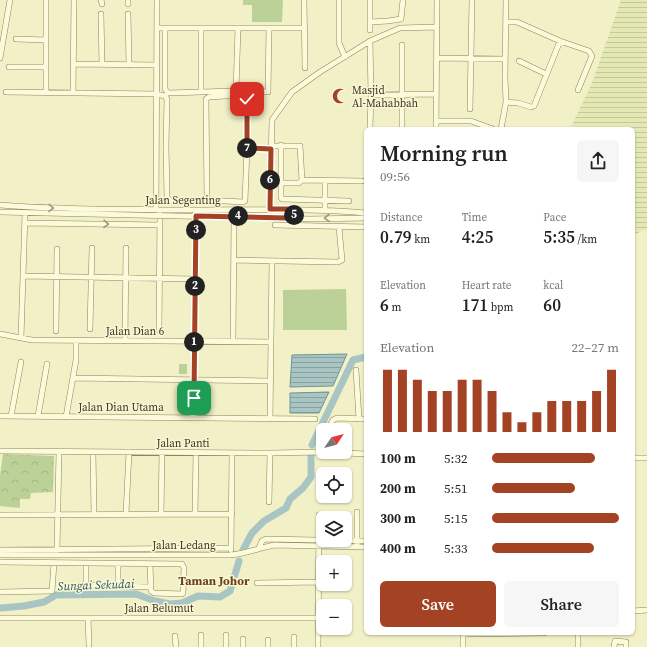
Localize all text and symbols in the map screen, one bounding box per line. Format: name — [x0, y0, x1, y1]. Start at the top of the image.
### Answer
pin — [230, 82, 264, 116]
place label: Masjid Al-Mahabbah — [352, 83, 419, 111]
mosque icon: Masjid Al-Mahabbah — [331, 87, 349, 105]
icon: check — [236, 88, 258, 110]
pin: 7 — [237, 138, 257, 158]
text: Morning run — [380, 138, 508, 168]
text: 7 — [244, 140, 250, 155]
button: share — [577, 140, 619, 182]
text: 09:56 — [380, 168, 410, 185]
pin: 6 — [260, 170, 280, 190]
text: 6 — [267, 172, 273, 187]
street label: Jalan Segenting — [144, 193, 221, 208]
one-way arrow — [48, 204, 54, 212]
pin: 5 — [284, 205, 304, 225]
pin: 4 — [228, 206, 248, 226]
text: 5 — [291, 207, 297, 222]
text: 4 — [235, 208, 241, 223]
text: Distance — [380, 210, 423, 225]
text: Time — [462, 210, 487, 225]
text: Pace — [543, 210, 566, 225]
one-way arrow — [324, 214, 330, 222]
one-way arrow — [103, 220, 109, 228]
pin: 3 — [186, 220, 206, 240]
text: 3 — [193, 222, 199, 237]
text: 0.79 — [380, 225, 412, 249]
text: 4:25 — [462, 225, 493, 249]
text: 5:35 — [543, 225, 575, 249]
text: km — [412, 232, 430, 247]
text: /km — [575, 232, 597, 247]
pin: 2 — [185, 276, 205, 296]
text: 2 — [192, 278, 198, 293]
text: Elevation — [380, 278, 426, 293]
text: Heart rate — [462, 278, 511, 293]
text: kcal — [543, 278, 563, 293]
text: 6 — [380, 293, 389, 317]
text: 171 — [462, 293, 488, 317]
text: 60 — [543, 293, 561, 317]
text: m — [389, 300, 401, 315]
text: bpm — [488, 300, 513, 315]
street label: Jalan Dian 6 — [105, 324, 165, 339]
pin: 1 — [184, 332, 204, 352]
text: 1 — [191, 334, 197, 349]
text: Elevation — [380, 339, 434, 356]
text: 22–27 m — [572, 339, 619, 356]
pin — [177, 381, 211, 415]
icon: arrive — [183, 387, 205, 409]
street label: Jalan Dian Utama — [77, 400, 164, 415]
north arrow — [316, 423, 352, 459]
map controls — [316, 423, 352, 635]
street label: Jalan Panti — [156, 436, 209, 451]
text: 100 m — [380, 450, 416, 467]
text: 5:32 — [444, 450, 467, 467]
button: locate — [316, 467, 352, 503]
text: 200 m — [380, 480, 416, 497]
text: 5:51 — [444, 480, 467, 497]
text: 300 m — [380, 510, 416, 527]
text: 5:15 — [444, 510, 467, 527]
button: layers — [316, 511, 352, 547]
street label: Jalan Ledang — [151, 538, 216, 553]
text: 400 m — [380, 540, 416, 557]
text: 5:33 — [444, 540, 467, 557]
button: + — [316, 555, 352, 591]
district label: Taman Johor — [178, 573, 250, 589]
water label: Sungai Sekudai — [57, 576, 135, 594]
button: Save — [380, 581, 496, 627]
button: Share — [504, 581, 619, 627]
button: − — [316, 599, 352, 635]
street label: Jalan Belumut — [123, 601, 194, 616]

